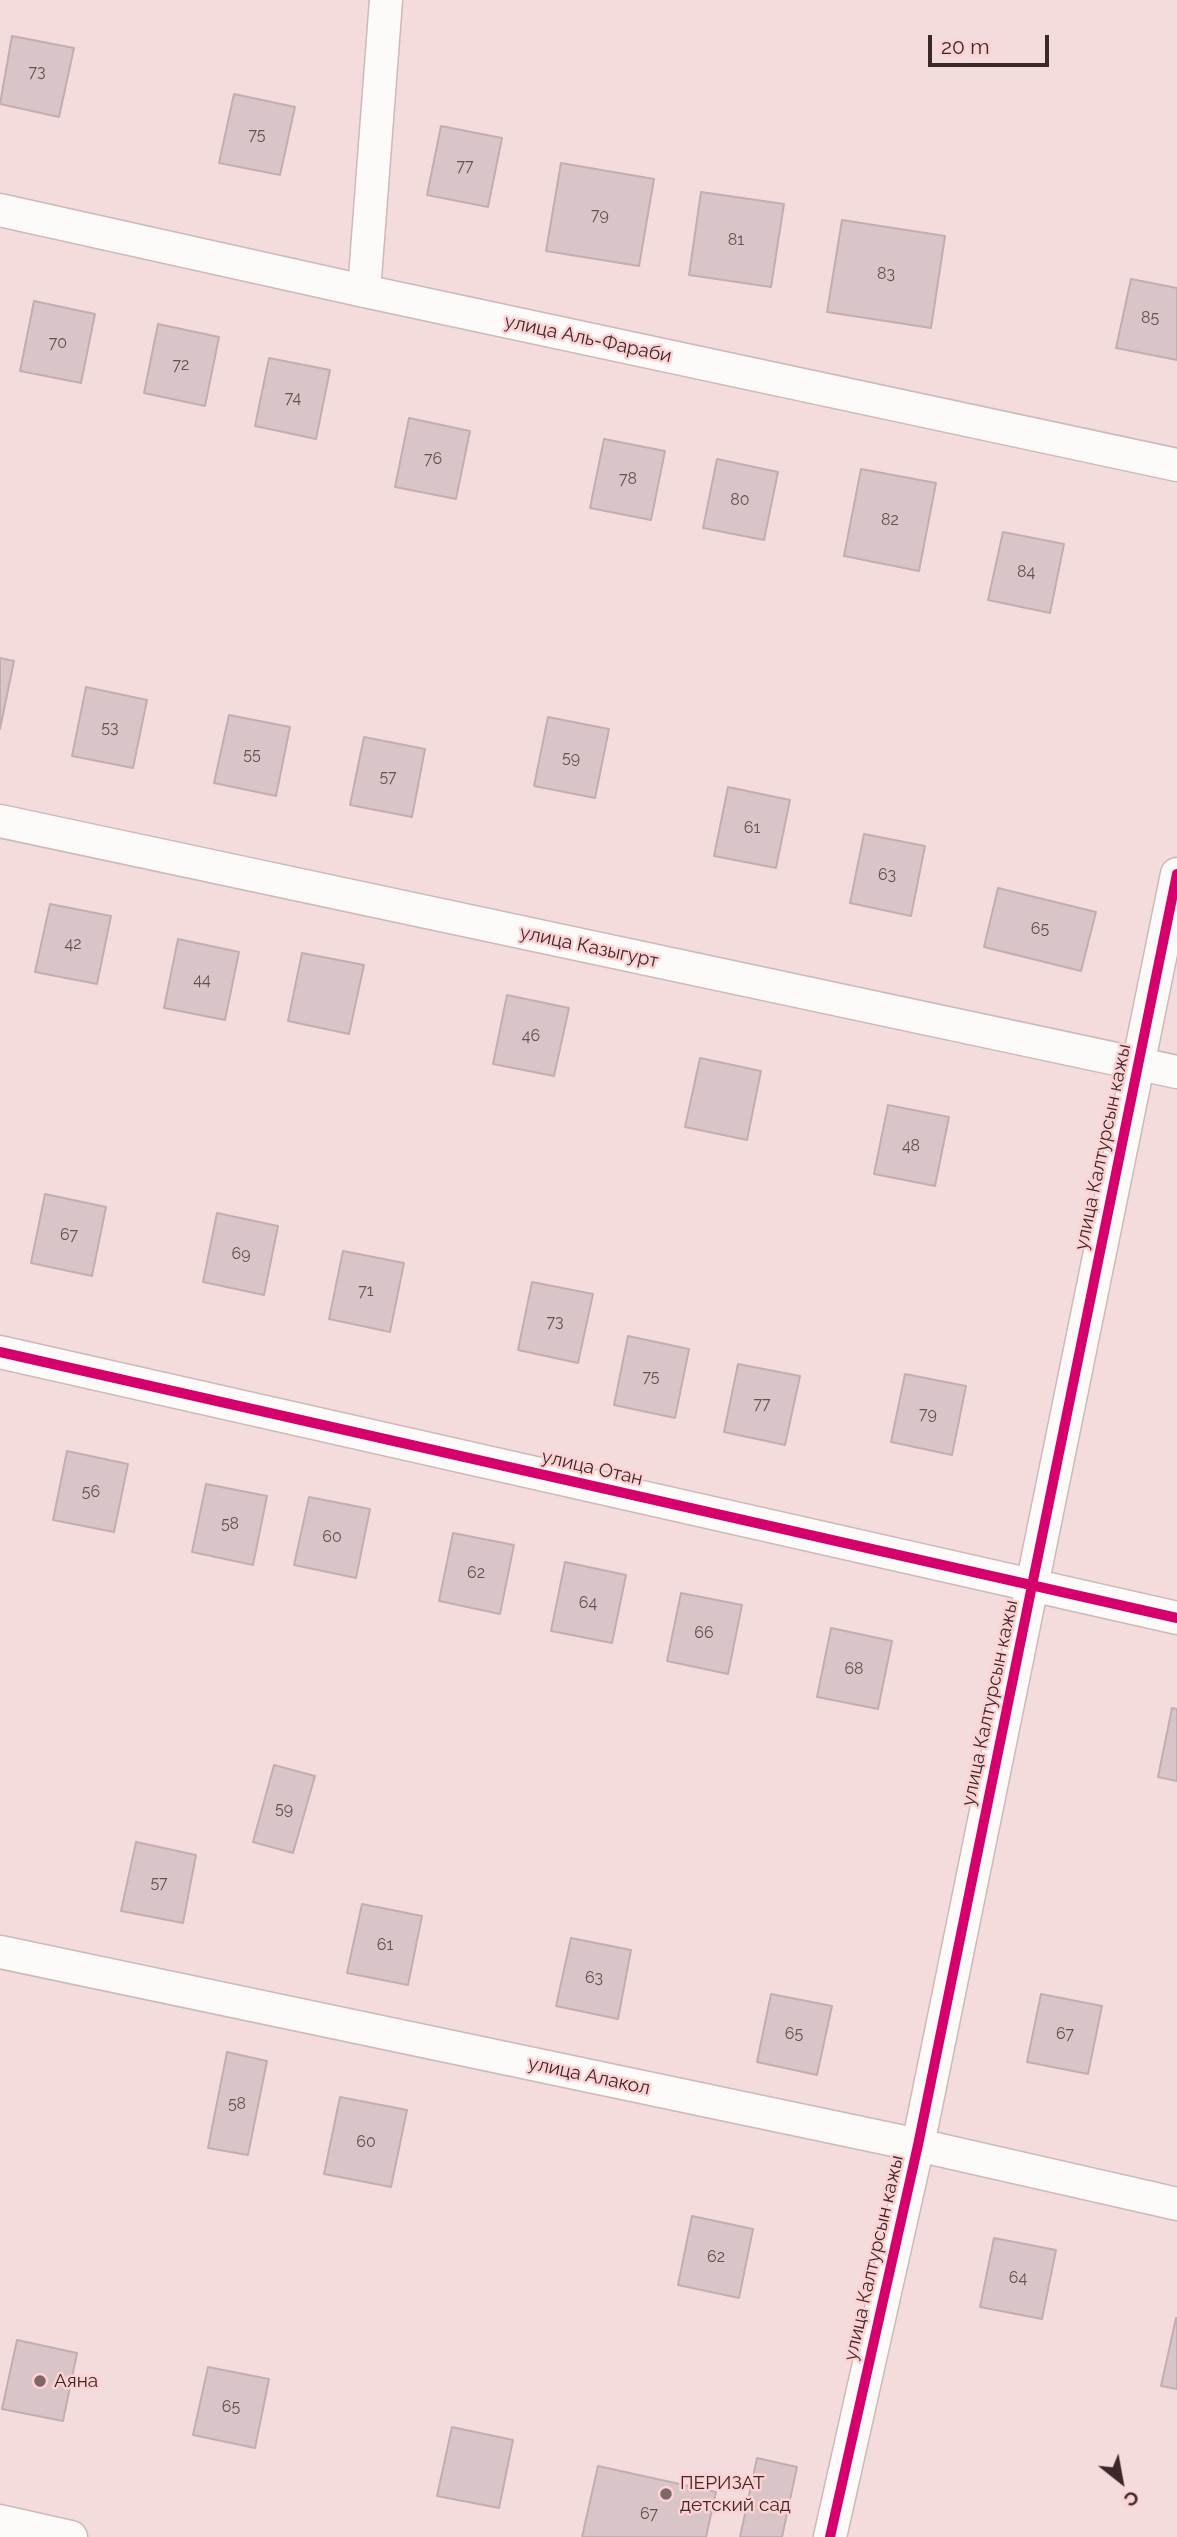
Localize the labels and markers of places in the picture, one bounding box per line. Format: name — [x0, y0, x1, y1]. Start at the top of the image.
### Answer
place label: Аяна — [54, 2370, 98, 2392]
marker: Аяна — [32, 2373, 48, 2389]
place label: ПЕРИЗАТ детский сад — [680, 2472, 791, 2516]
marker: ПЕРИЗАТ детский сад — [658, 2486, 674, 2502]

